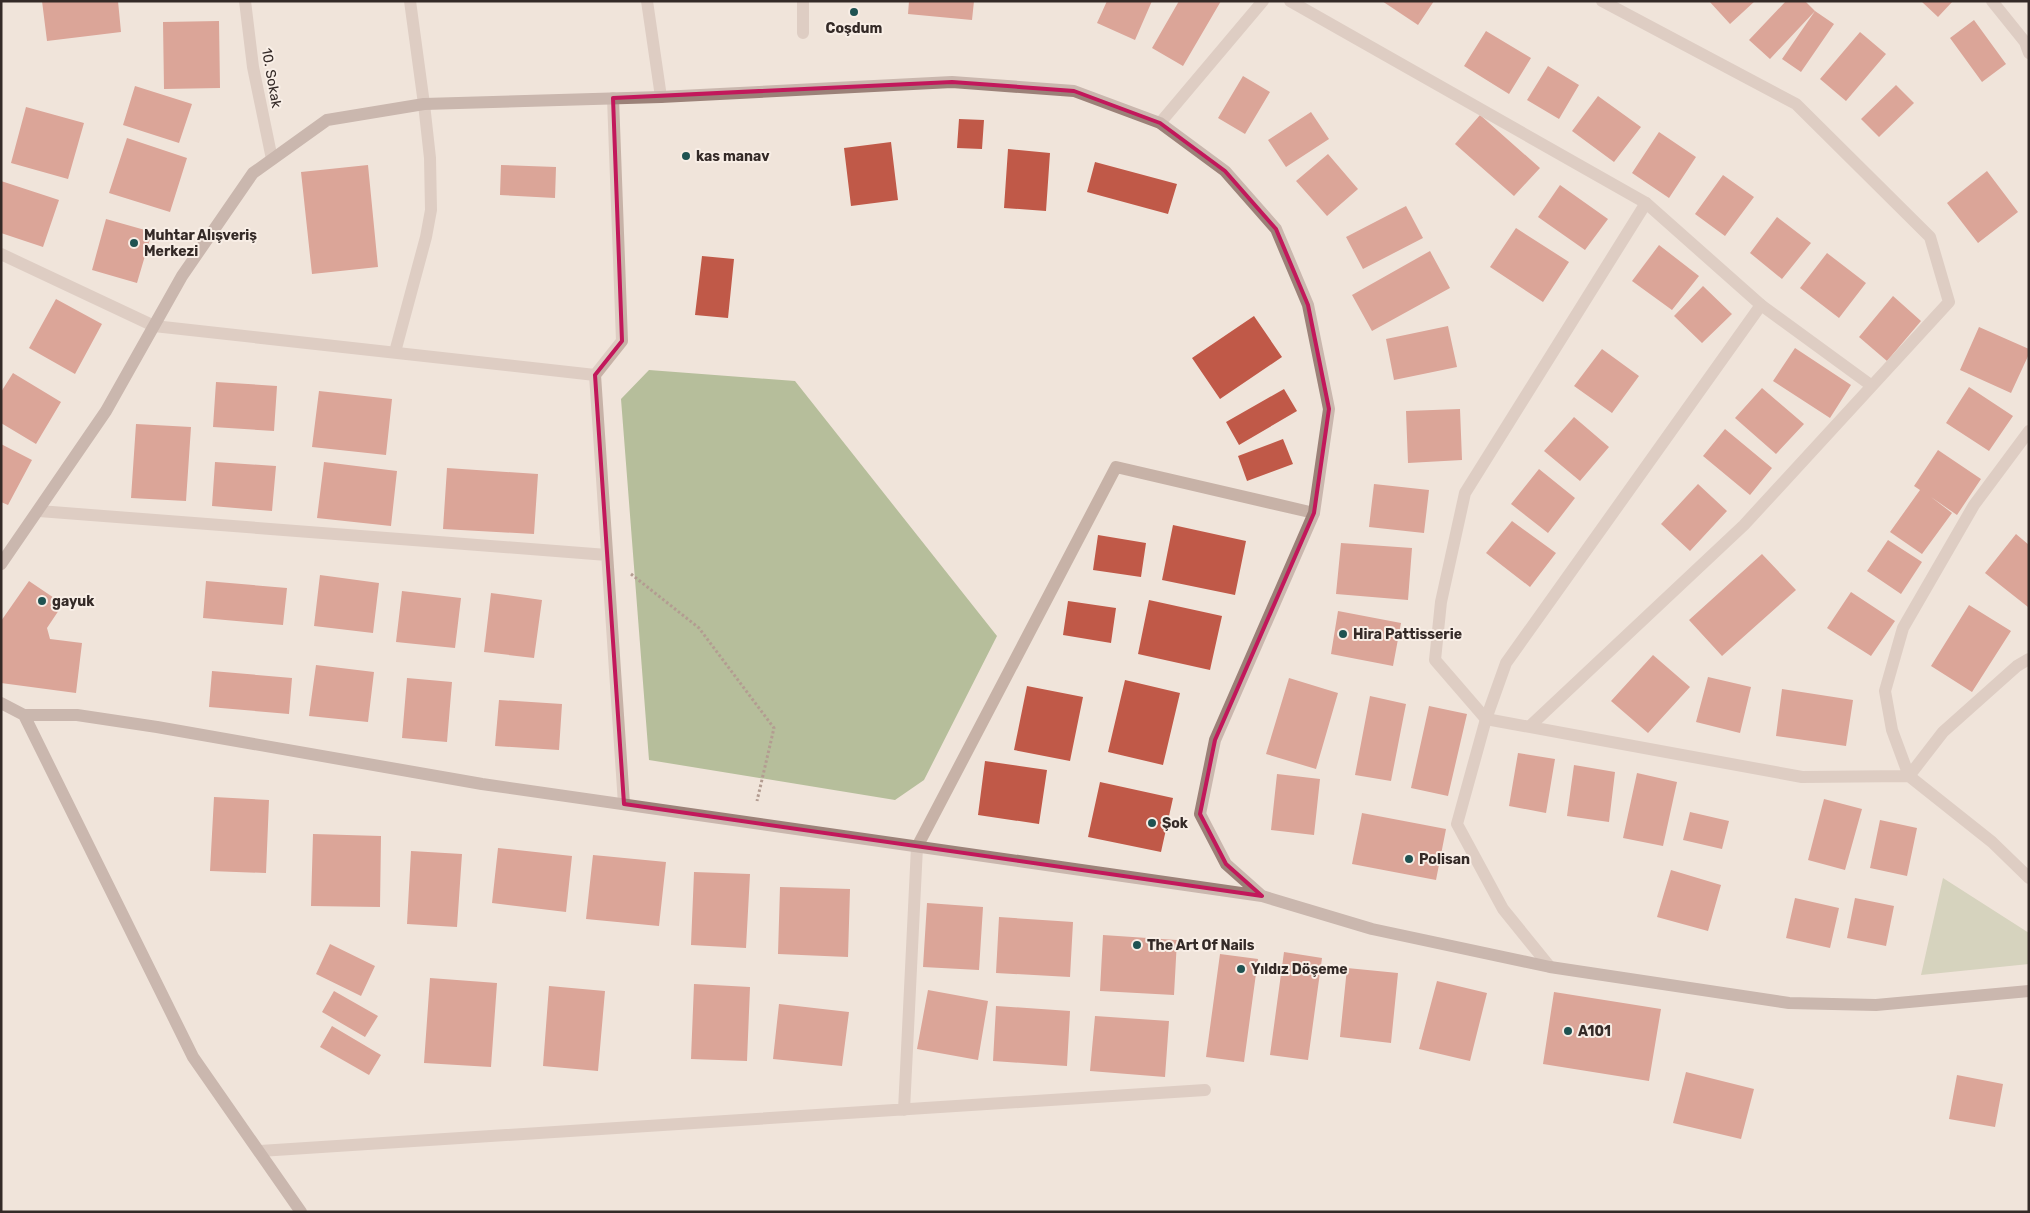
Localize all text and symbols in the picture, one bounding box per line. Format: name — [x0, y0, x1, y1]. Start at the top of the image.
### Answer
marker: Coşdum — [848, 6, 860, 18]
place label: Coşdum — [826, 20, 883, 37]
street label: 10. Sokak — [258, 47, 285, 110]
place label: kas manav — [696, 148, 770, 165]
marker: kas manav — [680, 150, 692, 162]
place label: Muhtar Alışveriş Merkezi — [144, 227, 257, 260]
marker: Muhtar Alışveriş Merkezi — [128, 237, 140, 249]
place label: gayuk — [52, 593, 95, 610]
marker: gayuk — [36, 595, 48, 607]
place label: Hira Pattisserie — [1353, 626, 1462, 643]
marker: Hira Pattisserie — [1337, 628, 1349, 640]
place label: Şok — [1162, 815, 1189, 832]
marker: Şok — [1146, 817, 1158, 829]
place label: Polisan — [1419, 851, 1470, 868]
marker: Polisan — [1403, 853, 1415, 865]
place label: The Art Of Nails — [1147, 937, 1255, 954]
marker: The Art Of Nails — [1131, 939, 1143, 951]
place label: Yıldız Döşeme — [1251, 961, 1348, 978]
marker: Yıldız Döşeme — [1235, 963, 1247, 975]
place label: A101 — [1578, 1023, 1611, 1040]
marker: A101 — [1562, 1025, 1574, 1037]

